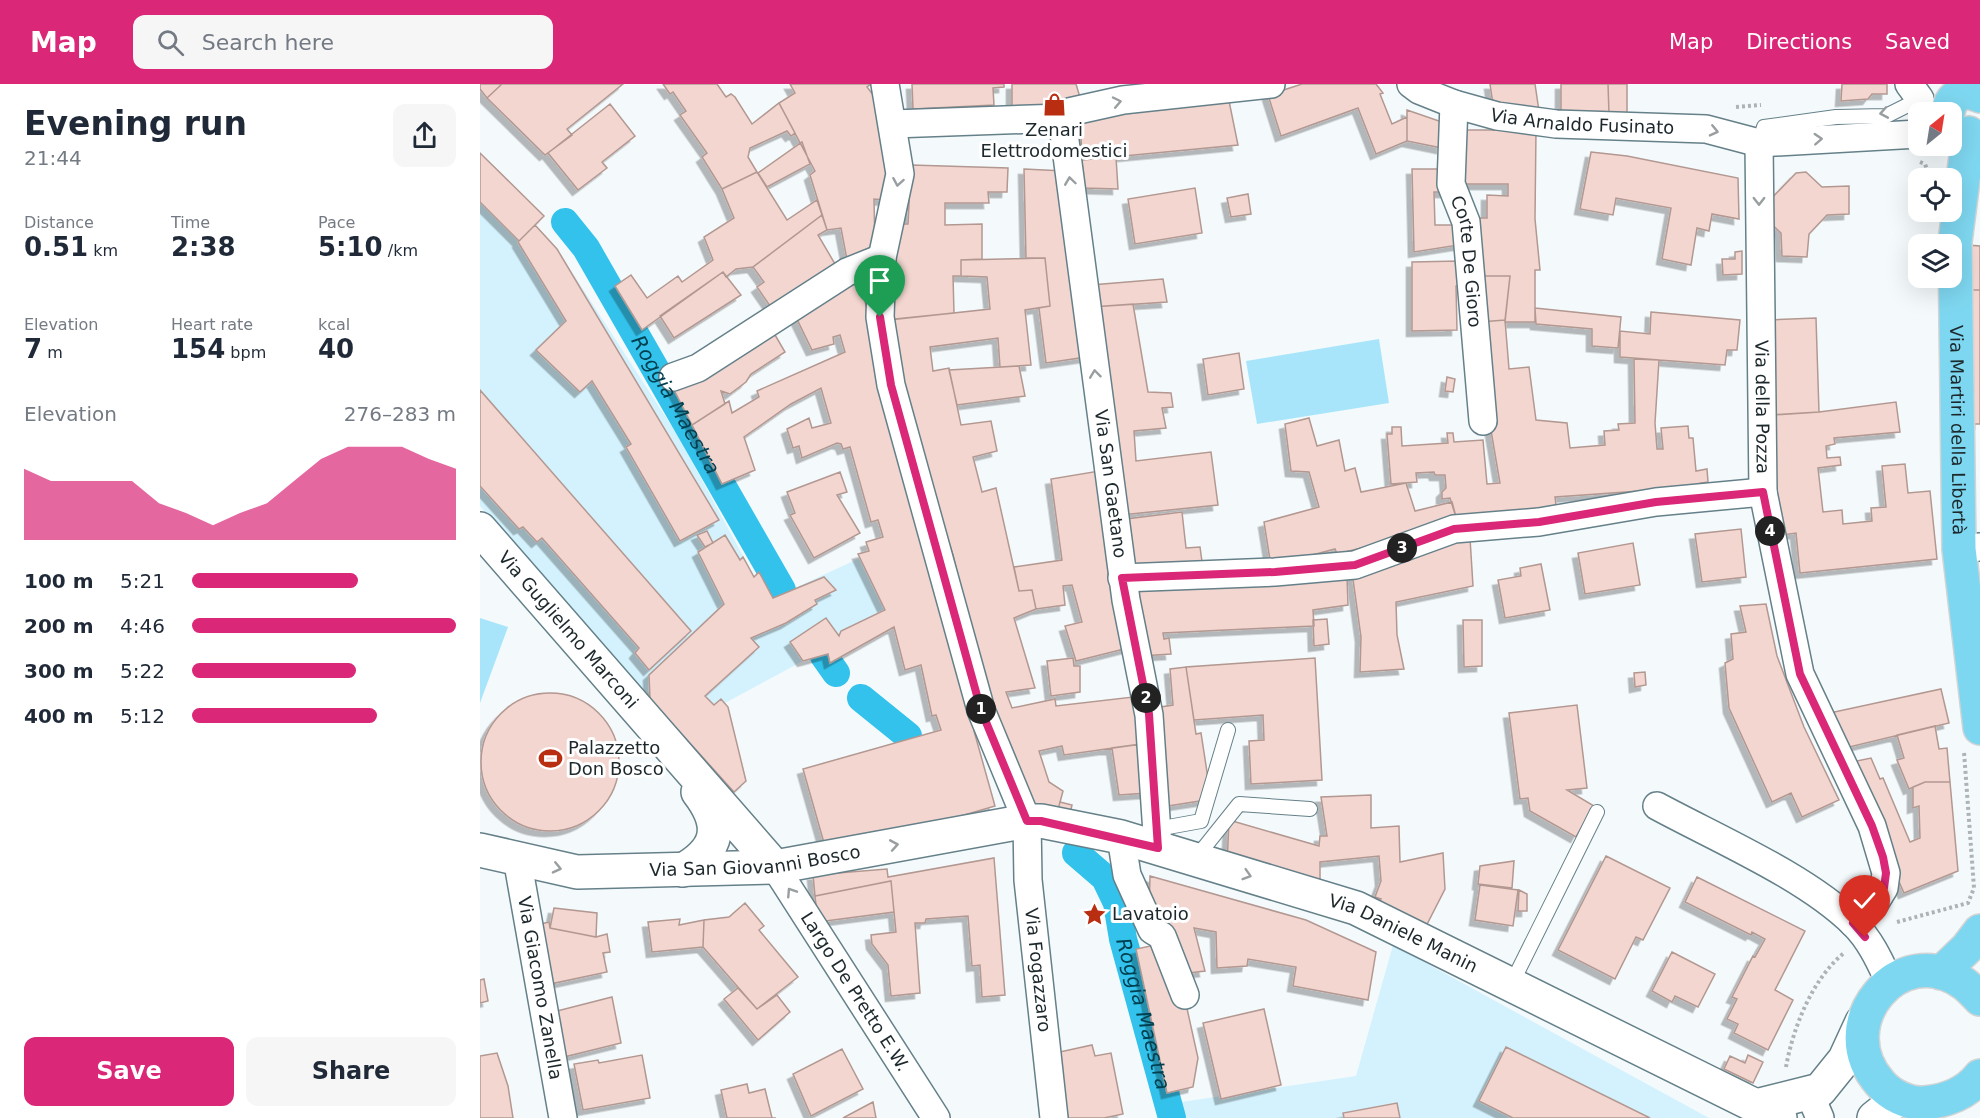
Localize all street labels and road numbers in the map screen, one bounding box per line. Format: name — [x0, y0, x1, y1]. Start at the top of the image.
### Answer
street label: Via Arnaldo Fusinato — [1488, 104, 1675, 138]
street label: Corte De Gioro — [1447, 192, 1486, 328]
street label: Via Martiri della Libertà — [1946, 325, 1970, 535]
street label: Via della Pozza — [1751, 340, 1774, 474]
street label: Via San Gaetano — [1091, 408, 1131, 559]
street label: Via Guglielmo Marconi — [494, 547, 643, 713]
street label: Via San Giovanni Bosco — [649, 841, 862, 880]
street label: Via Daniele Manin — [1326, 889, 1481, 977]
street label: Via Giacomo Zanella — [514, 895, 567, 1081]
street label: Via Fogazzaro — [1021, 907, 1056, 1033]
street label: Largo De Pretto E.W. — [797, 908, 914, 1075]

